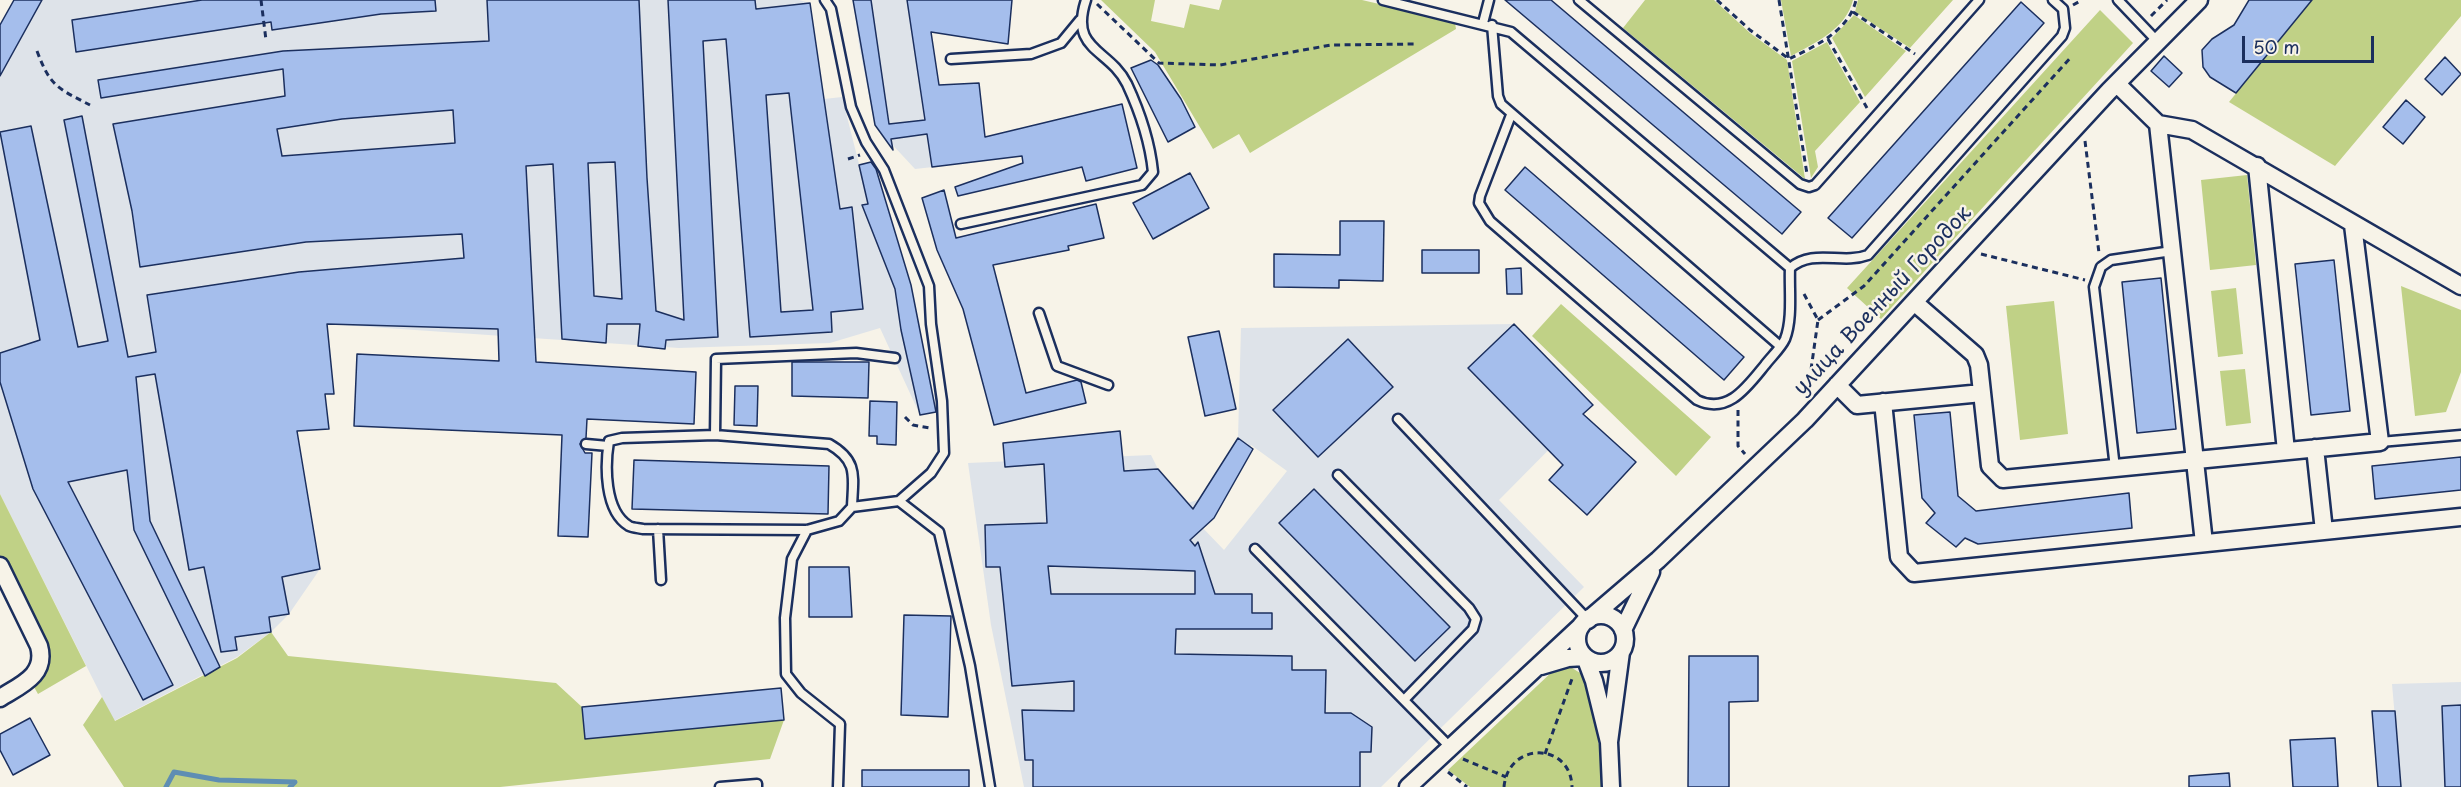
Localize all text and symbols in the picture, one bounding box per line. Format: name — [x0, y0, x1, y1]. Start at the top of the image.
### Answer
scale bar — [2245, 24, 2377, 62]
text: 50 m — [2253, 33, 2300, 60]
street label: улица Военный Городок — [1789, 201, 1977, 401]

